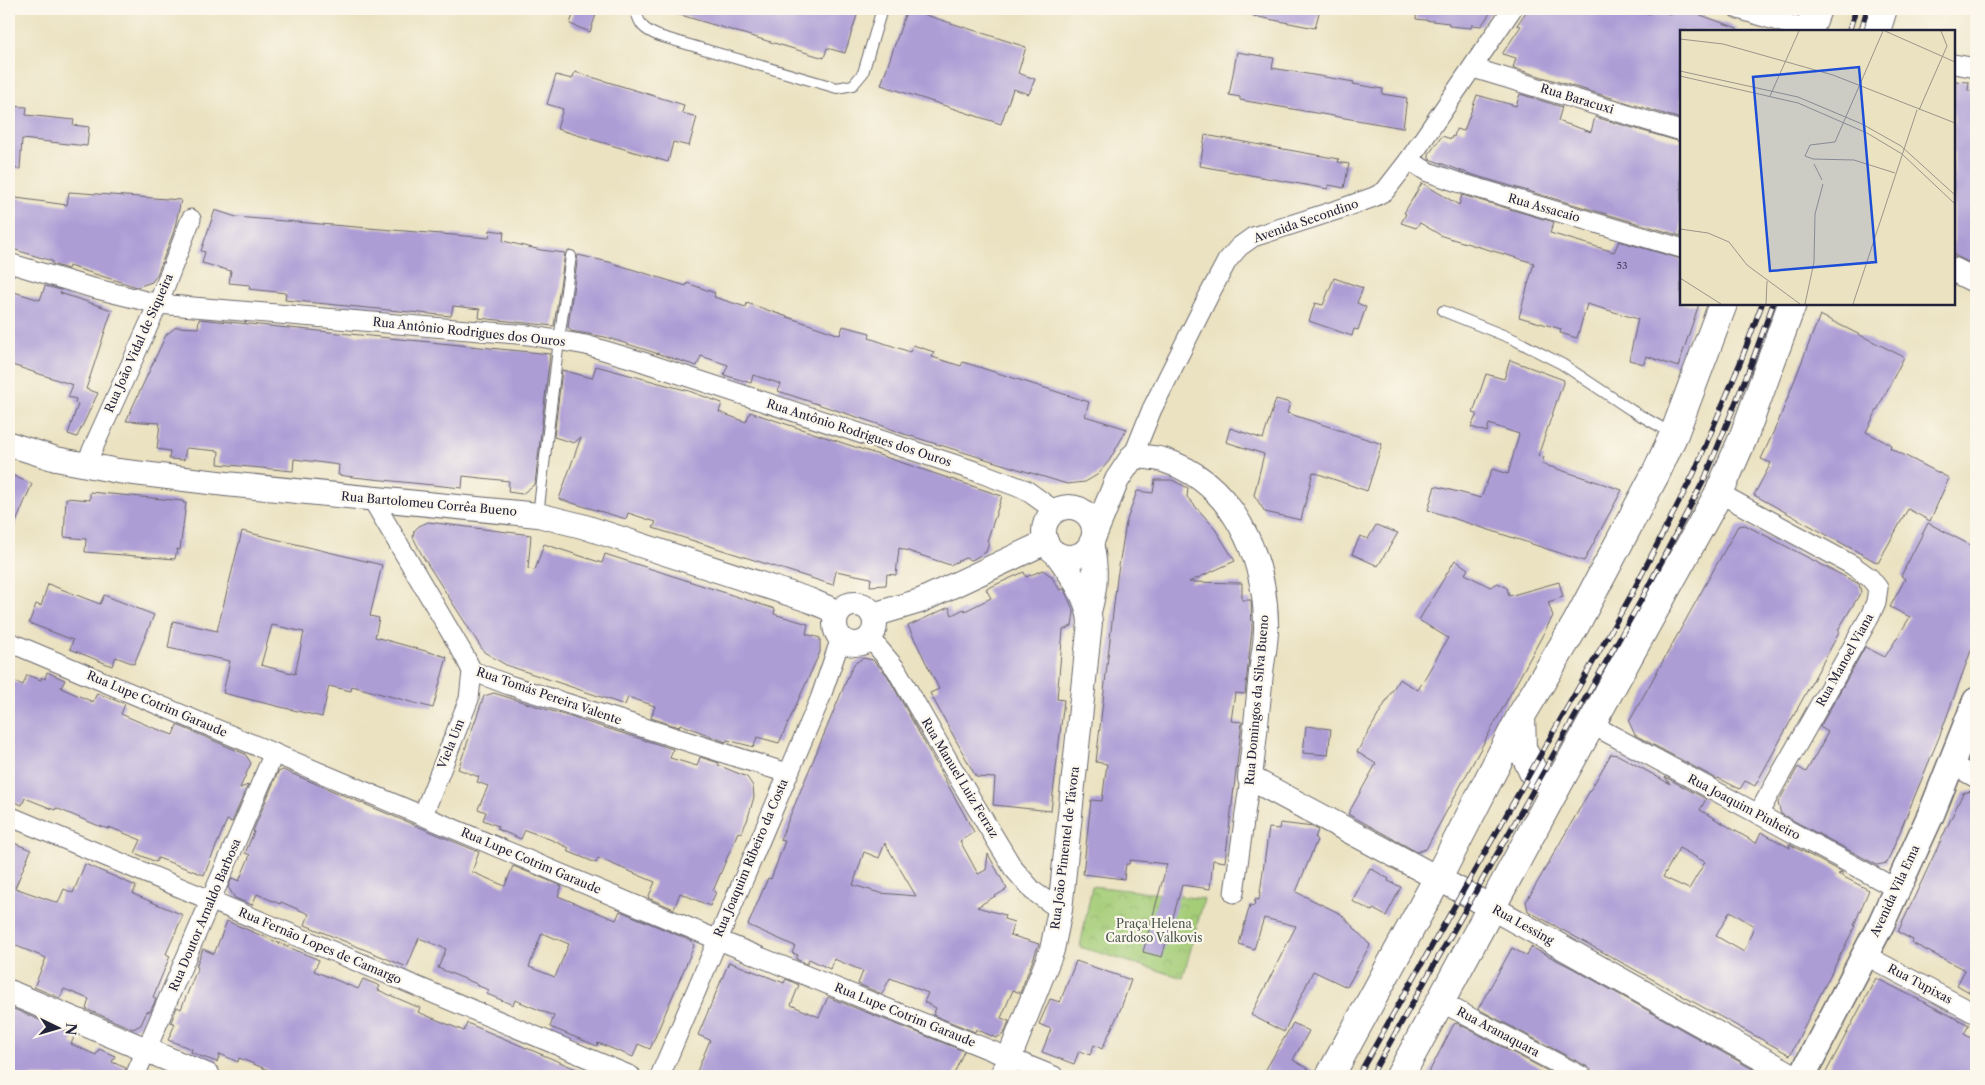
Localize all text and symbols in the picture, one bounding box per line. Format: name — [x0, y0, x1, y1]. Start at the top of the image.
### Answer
inset map — [1680, 30, 1955, 305]
street label: Rua Baracuxi — [1539, 80, 1616, 117]
street label: Rua Assacaio — [1506, 190, 1582, 225]
street label: Avenida Secondino — [1251, 196, 1360, 246]
house number: 53 — [1617, 259, 1627, 272]
street label: Rua João Vidal de Siqueira — [101, 270, 176, 415]
street label: Rua Antônio Rodrigues dos Ouros — [372, 314, 566, 349]
street label: Rua Antônio Rodrigues dos Ouros — [765, 395, 954, 470]
street label: Rua Bartolomeu Corrêa Bueno — [341, 488, 518, 519]
street label: Rua Manoel Viana — [1813, 610, 1877, 709]
street label: Rua Domingos da Silva Bueno — [1242, 614, 1271, 786]
street label: Rua Tomás Pereira Valente — [475, 664, 624, 728]
street label: Rua Lupe Cotrim Garaude — [85, 667, 230, 740]
street label: Rua Manuel Luiz Ferraz — [919, 715, 1002, 840]
street label: Viela Um — [433, 717, 467, 772]
street label: Rua João Pimentel de Távora — [1047, 765, 1082, 930]
street label: Rua Joaquim Pinheiro — [1685, 771, 1803, 843]
street label: Rua Joaquim Ribeiro da Costa — [710, 776, 791, 939]
street label: Rua Lupe Cotrim Garaude — [459, 824, 604, 897]
street label: Rua Doutor Arnaldo Barbosa — [166, 836, 244, 993]
street label: Avenida Vila Ema — [1866, 842, 1923, 940]
street label: Rua Lessing — [1490, 902, 1557, 948]
street label: Rua Fernão Lopes de Camargo — [236, 904, 404, 987]
park label: Praça Helena Cardoso Valkovis — [1106, 916, 1202, 945]
street label: Rua Tupixas — [1885, 960, 1955, 1007]
street label: Rua Lupe Cotrim Garaude — [832, 979, 978, 1050]
north arrow — [32, 1002, 82, 1052]
street label: Rua Aranaquara — [1454, 1003, 1543, 1060]
text: N — [61, 1022, 80, 1036]

